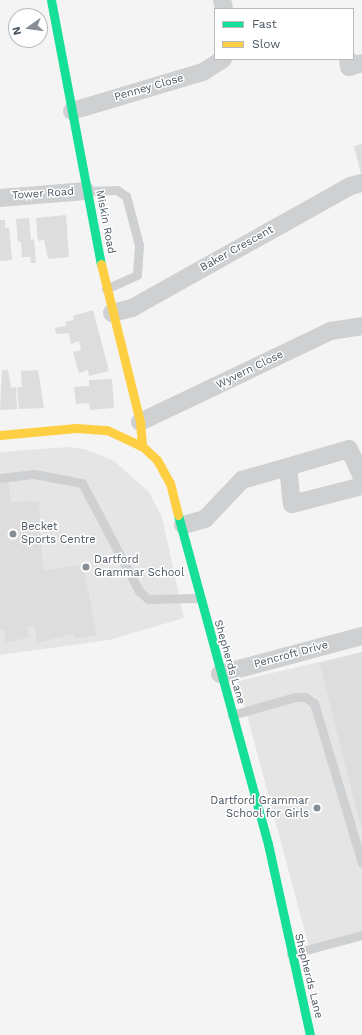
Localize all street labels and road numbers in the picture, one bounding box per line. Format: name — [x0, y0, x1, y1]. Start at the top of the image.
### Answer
street label: Penney Close — [113, 72, 185, 104]
street label: Tower Road — [11, 185, 75, 203]
street label: Miskin Road — [92, 189, 118, 255]
street label: Baker Crescent — [198, 223, 276, 275]
street label: Wyvern Close — [214, 348, 286, 392]
street label: Shepherds Lane — [211, 618, 247, 706]
street label: Pencroft Drive — [252, 639, 330, 671]
street label: Shepherds Lane — [291, 932, 325, 1020]

